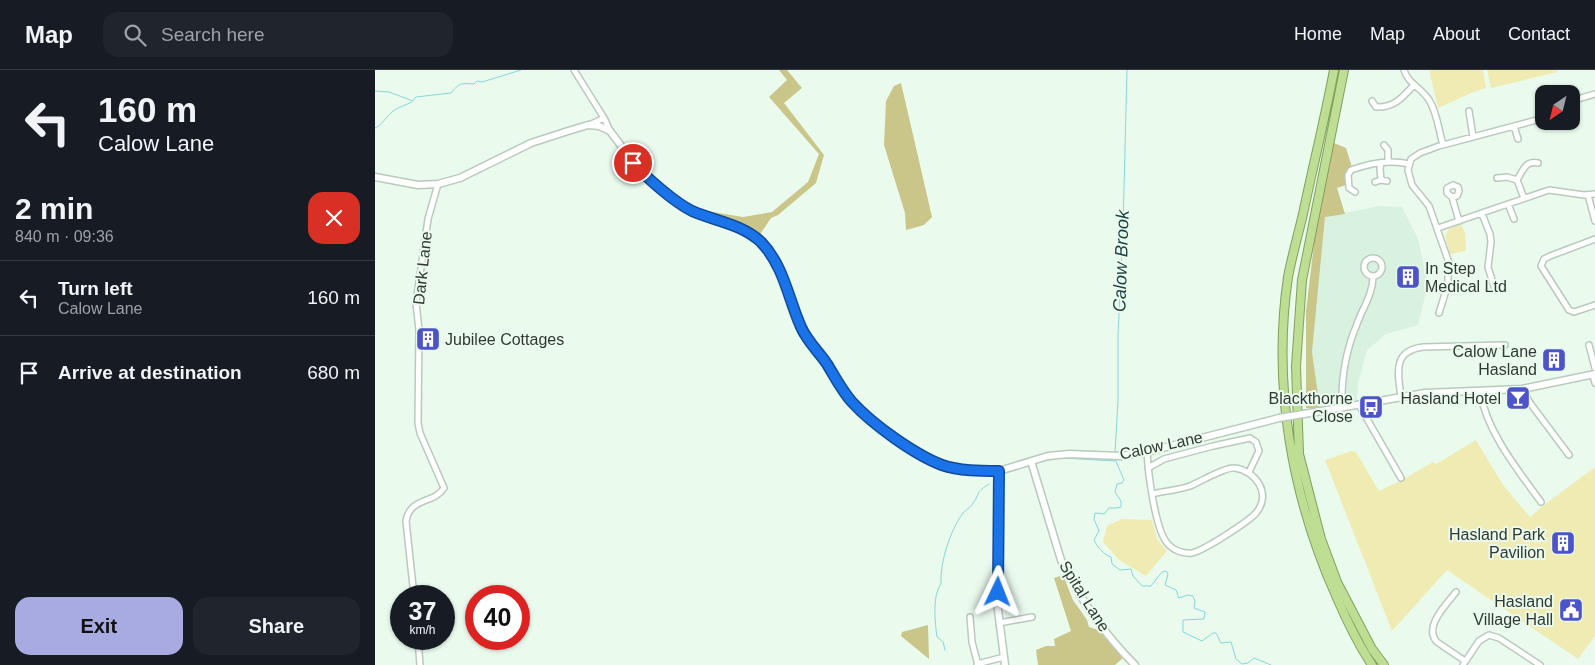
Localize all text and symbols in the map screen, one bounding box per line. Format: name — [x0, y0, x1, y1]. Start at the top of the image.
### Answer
search box — [103, 12, 453, 57]
text: Map — [25, 21, 73, 48]
icon: search — [121, 21, 149, 49]
text: Search here — [161, 24, 265, 45]
text: Home — [1294, 24, 1342, 44]
text: Map — [1370, 24, 1405, 44]
text: About — [1433, 24, 1480, 44]
text: Contact — [1508, 24, 1570, 44]
north arrow — [1535, 85, 1580, 130]
map controls — [1535, 85, 1580, 130]
icon: left — [15, 90, 80, 155]
text: 160 m — [98, 90, 197, 129]
text: Calow Lane — [98, 131, 214, 156]
pin — [612, 142, 654, 184]
icon: arrive — [619, 149, 647, 177]
text: 2 min — [15, 192, 93, 225]
button: close — [308, 192, 360, 244]
water label: Calow Brook — [1109, 209, 1133, 312]
text: 840 m · 09:36 — [15, 228, 114, 245]
street label: Dark Lane — [410, 230, 435, 306]
place label: In Step Medical Ltd — [1425, 260, 1507, 295]
building icon: In Step Medical Ltd — [1395, 264, 1421, 290]
text: Turn left — [58, 278, 133, 299]
icon: left — [15, 284, 43, 312]
text: 160 m — [307, 287, 360, 308]
text: Calow Lane — [58, 300, 143, 317]
building icon: Jubilee Cottages — [415, 326, 441, 352]
place label: Jubilee Cottages — [445, 331, 564, 348]
place label: Calow Lane Hasland — [1453, 343, 1537, 378]
building icon: Calow Lane Hasland — [1541, 347, 1567, 373]
icon: arrive — [15, 359, 43, 387]
text: Arrive at destination — [58, 362, 242, 383]
text: 680 m — [307, 362, 360, 383]
bar icon: Hasland Hotel — [1505, 385, 1531, 411]
place label: Blackthorne Close — [1269, 390, 1353, 425]
place label: Hasland Hotel — [1401, 390, 1501, 407]
bus stop icon: Blackthorne Close — [1358, 394, 1384, 420]
street label: Calow Lane — [1118, 428, 1204, 463]
place label: Hasland Park Pavilion — [1449, 526, 1546, 561]
building icon: Hasland Park Pavilion — [1550, 530, 1576, 556]
street label: Spital Lane — [1056, 558, 1113, 635]
position arrow — [971, 565, 1023, 617]
speed limit sign: 40 — [465, 585, 530, 650]
place label: Hasland Village Hall — [1473, 593, 1553, 628]
button: Exit — [15, 597, 183, 655]
button: Share — [193, 597, 360, 655]
text: 37 — [409, 597, 436, 625]
public building icon: Hasland Village Hall — [1558, 597, 1584, 623]
text: km/h — [409, 623, 436, 637]

